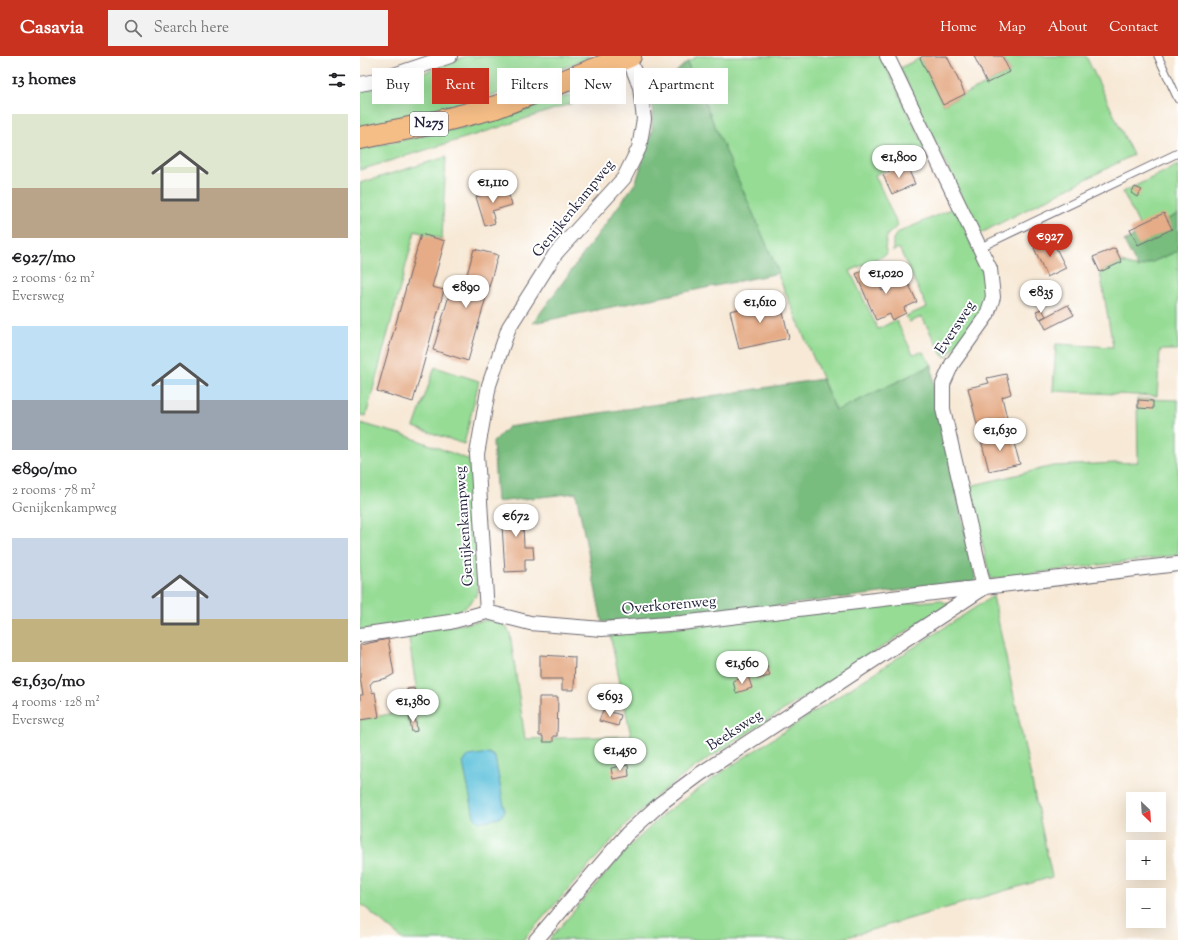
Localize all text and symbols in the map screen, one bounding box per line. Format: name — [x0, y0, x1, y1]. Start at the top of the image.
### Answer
search box — [108, 10, 388, 46]
text: Casavia — [20, 15, 84, 42]
icon: search — [122, 17, 144, 39]
text: Search here — [154, 18, 229, 39]
text: Home — [940, 18, 977, 38]
text: Map — [999, 18, 1026, 38]
text: About — [1048, 18, 1087, 38]
text: Contact — [1109, 18, 1158, 38]
text: 13 homes — [12, 68, 76, 92]
chip: Buy — [372, 68, 424, 104]
chip: Rent — [432, 68, 489, 104]
chip: Filters — [497, 68, 562, 104]
chip: New — [570, 68, 626, 104]
chip: Apartment — [634, 68, 728, 104]
icon: filters — [326, 69, 348, 91]
road number: N275 — [410, 112, 448, 136]
icon: home — [144, 140, 216, 212]
pin: €1,800 — [866, 145, 932, 179]
text: €1,800 — [881, 149, 917, 167]
street label: Genijkenkampweg — [528, 156, 620, 262]
pin: €1,110 — [460, 170, 526, 204]
text: €1,110 — [477, 174, 509, 192]
pin: €927 — [1026, 224, 1074, 258]
text: €927 — [1037, 228, 1063, 246]
text: €927/mo — [12, 246, 76, 270]
pin: €1,020 — [853, 261, 919, 295]
text: €1,020 — [869, 265, 903, 283]
text: 2 rooms · 62 m² — [12, 270, 95, 288]
pin: €890 — [442, 275, 490, 309]
text: €890 — [452, 279, 480, 297]
pin: €835 — [1017, 280, 1065, 314]
text: €835 — [1029, 284, 1053, 302]
text: Eversweg — [12, 288, 64, 306]
pin: €1,610 — [727, 290, 793, 324]
text: €1,610 — [744, 294, 776, 312]
street label: Eversweg — [931, 297, 981, 359]
icon: home — [144, 352, 216, 424]
pin: €1,630 — [967, 418, 1033, 452]
text: €1,630 — [983, 422, 1017, 440]
text: €890/mo — [12, 458, 77, 482]
street label: Genijkenkampweg — [450, 465, 480, 587]
text: 2 rooms · 78 m² — [12, 482, 96, 500]
text: Genijkenkampweg — [12, 500, 117, 518]
pin: €672 — [492, 504, 540, 538]
text: €672 — [503, 508, 529, 526]
icon: home — [144, 564, 216, 636]
street label: Overkorenweg — [621, 591, 717, 621]
pin: €1,560 — [709, 651, 775, 685]
text: €1,560 — [725, 655, 759, 673]
text: €1,630/mo — [12, 670, 85, 694]
pin: €693 — [586, 684, 634, 718]
text: €693 — [597, 688, 623, 706]
pin: €1,380 — [380, 689, 446, 723]
text: €1,380 — [396, 693, 430, 711]
text: 4 rooms · 128 m² — [12, 694, 100, 712]
street label: Beeksweg — [703, 705, 767, 757]
text: Eversweg — [12, 712, 64, 730]
pin: €1,450 — [587, 738, 653, 772]
text: €1,450 — [603, 742, 637, 760]
north arrow — [1126, 792, 1166, 832]
map controls — [1126, 792, 1166, 928]
button: + — [1126, 840, 1166, 880]
button: − — [1126, 888, 1166, 928]

